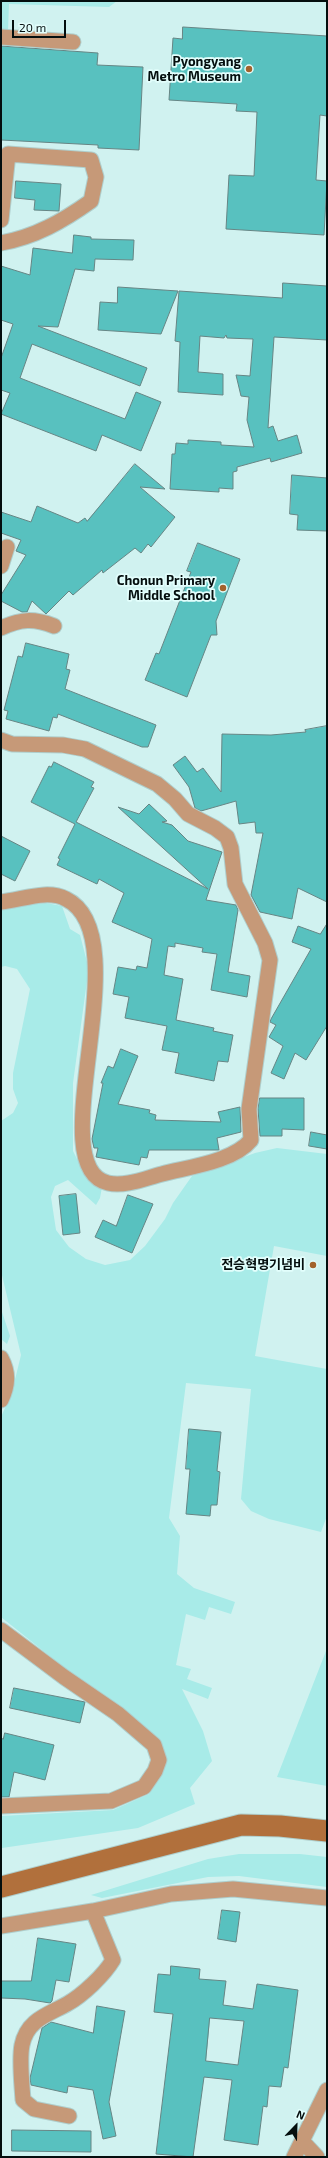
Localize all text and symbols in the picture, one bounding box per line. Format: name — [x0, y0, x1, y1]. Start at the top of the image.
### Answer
scale bar — [14, 12, 68, 38]
text: 20 m — [19, 20, 46, 34]
place label: Pyongyang Metro Museum — [148, 54, 241, 85]
marker: Pyongyang Metro Museum — [244, 64, 254, 74]
place label: Chonun Primary Middle School — [117, 573, 215, 604]
marker: Chonun Primary Middle School — [218, 583, 228, 593]
place label: 전승혁명기념비 — [221, 1257, 305, 1273]
marker: 전승혁명기념비 — [308, 1260, 318, 1270]
north arrow — [276, 2106, 316, 2146]
text: N — [295, 2107, 307, 2122]

